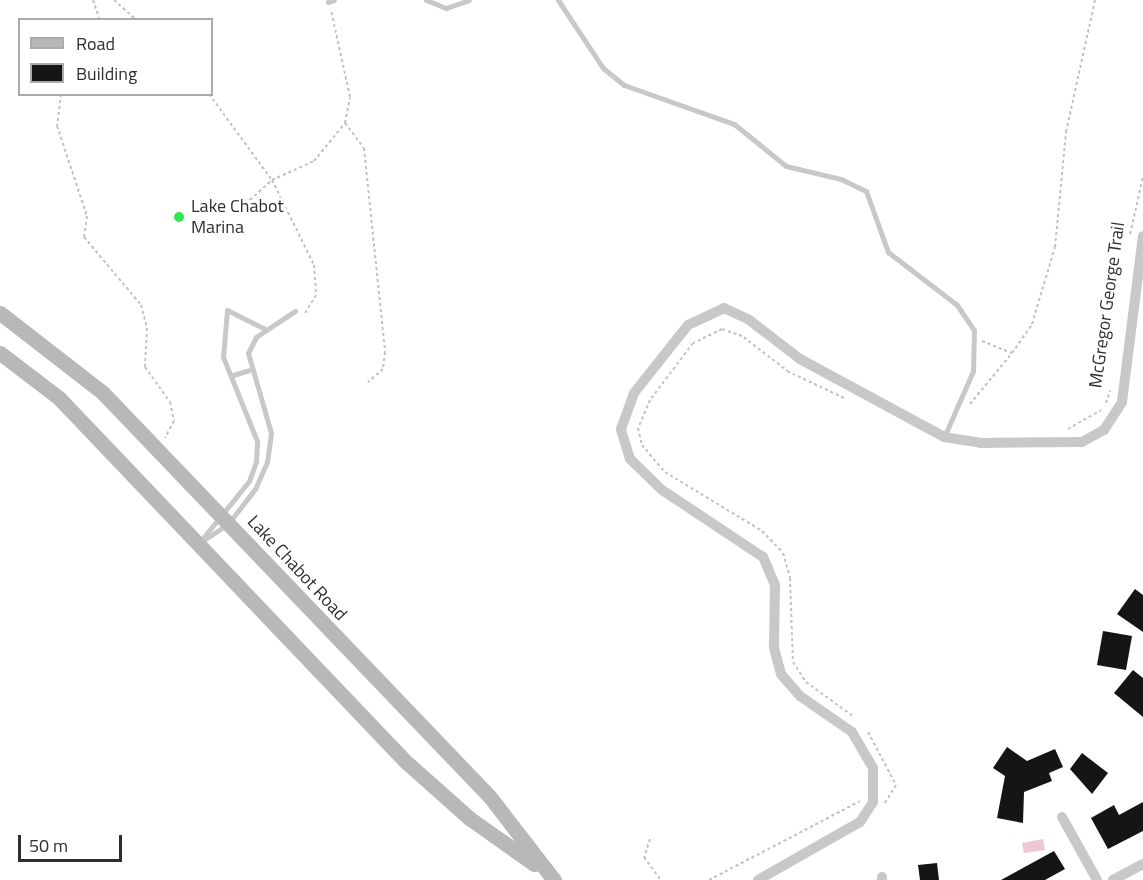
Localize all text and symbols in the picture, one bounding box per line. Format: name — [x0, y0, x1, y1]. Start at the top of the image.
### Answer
legend — [18, 18, 213, 96]
text: Road — [76, 30, 115, 57]
text: Building — [76, 60, 137, 87]
place label: Lake Chabot Marina — [191, 196, 284, 238]
marker: Lake Chabot Marina — [172, 210, 186, 224]
street label: McGregor George Trail — [1085, 221, 1129, 389]
street label: Lake Chabot Road — [243, 511, 351, 625]
scale bar — [21, 823, 124, 861]
text: 50 m — [29, 832, 68, 859]

